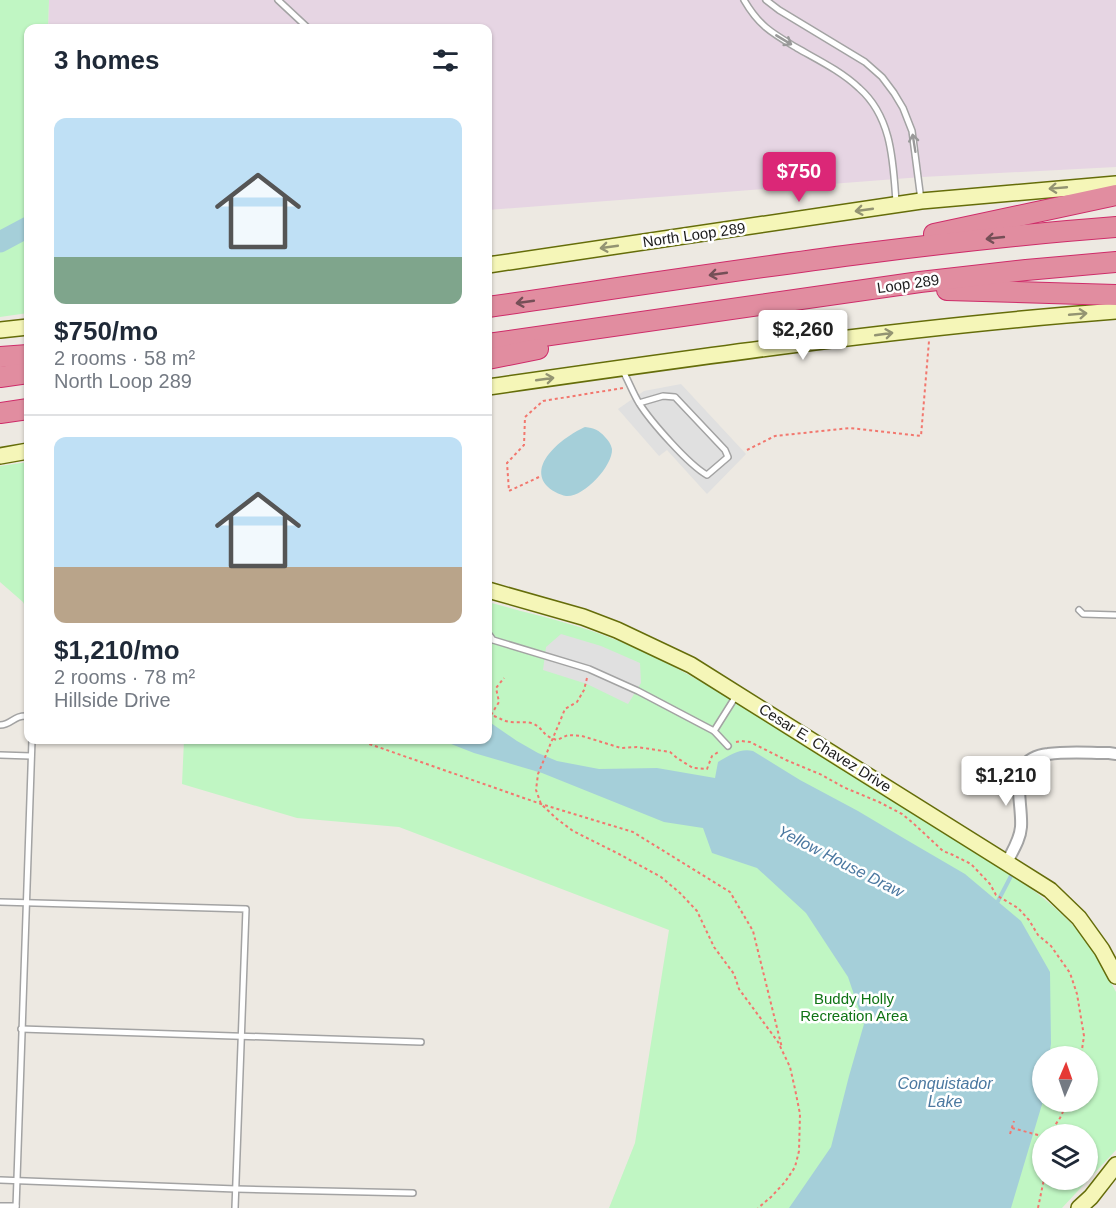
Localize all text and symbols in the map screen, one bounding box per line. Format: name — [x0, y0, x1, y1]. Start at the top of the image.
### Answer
one-way arrow — [775, 35, 792, 47]
icon: filters — [429, 44, 462, 77]
text: 3 homes — [54, 45, 160, 75]
one-way arrow — [908, 134, 919, 154]
pin: $750 — [763, 152, 835, 203]
icon: home — [204, 157, 312, 265]
text: $750 — [777, 160, 821, 182]
one-way arrow — [1048, 183, 1068, 194]
one-way arrow — [855, 204, 874, 215]
street label: North Loop 289 — [642, 219, 746, 250]
one-way arrow — [986, 233, 1005, 244]
one-way arrow — [599, 242, 619, 253]
one-way arrow — [709, 268, 729, 279]
street label: Loop 289 — [876, 271, 940, 296]
one-way arrow — [516, 296, 536, 307]
one-way arrow — [1068, 308, 1088, 319]
pin: $2,260 — [754, 310, 852, 361]
text: $750/mo — [54, 316, 158, 346]
text: $2,260 — [772, 318, 834, 340]
one-way arrow — [874, 328, 894, 339]
text: 2 rooms · 58 m² — [54, 347, 195, 369]
text: North Loop 289 — [54, 370, 192, 392]
one-way arrow — [535, 373, 555, 384]
icon: home — [204, 476, 312, 584]
text: $1,210/mo — [54, 635, 180, 665]
text: 2 rooms · 78 m² — [54, 666, 195, 688]
text: Hillside Drive — [54, 689, 171, 711]
street label: Cesar E. Chavez Drive — [756, 700, 894, 795]
pin: $1,210 — [957, 756, 1055, 807]
text: $1,210 — [975, 764, 1037, 786]
water label: Yellow House Draw — [775, 822, 908, 901]
park label: Buddy Holly Recreation Area — [800, 990, 908, 1024]
north arrow — [1032, 1046, 1098, 1112]
map controls — [1032, 1046, 1098, 1190]
water label: Conquistador Lake — [897, 1075, 993, 1110]
button: layers — [1032, 1124, 1098, 1190]

